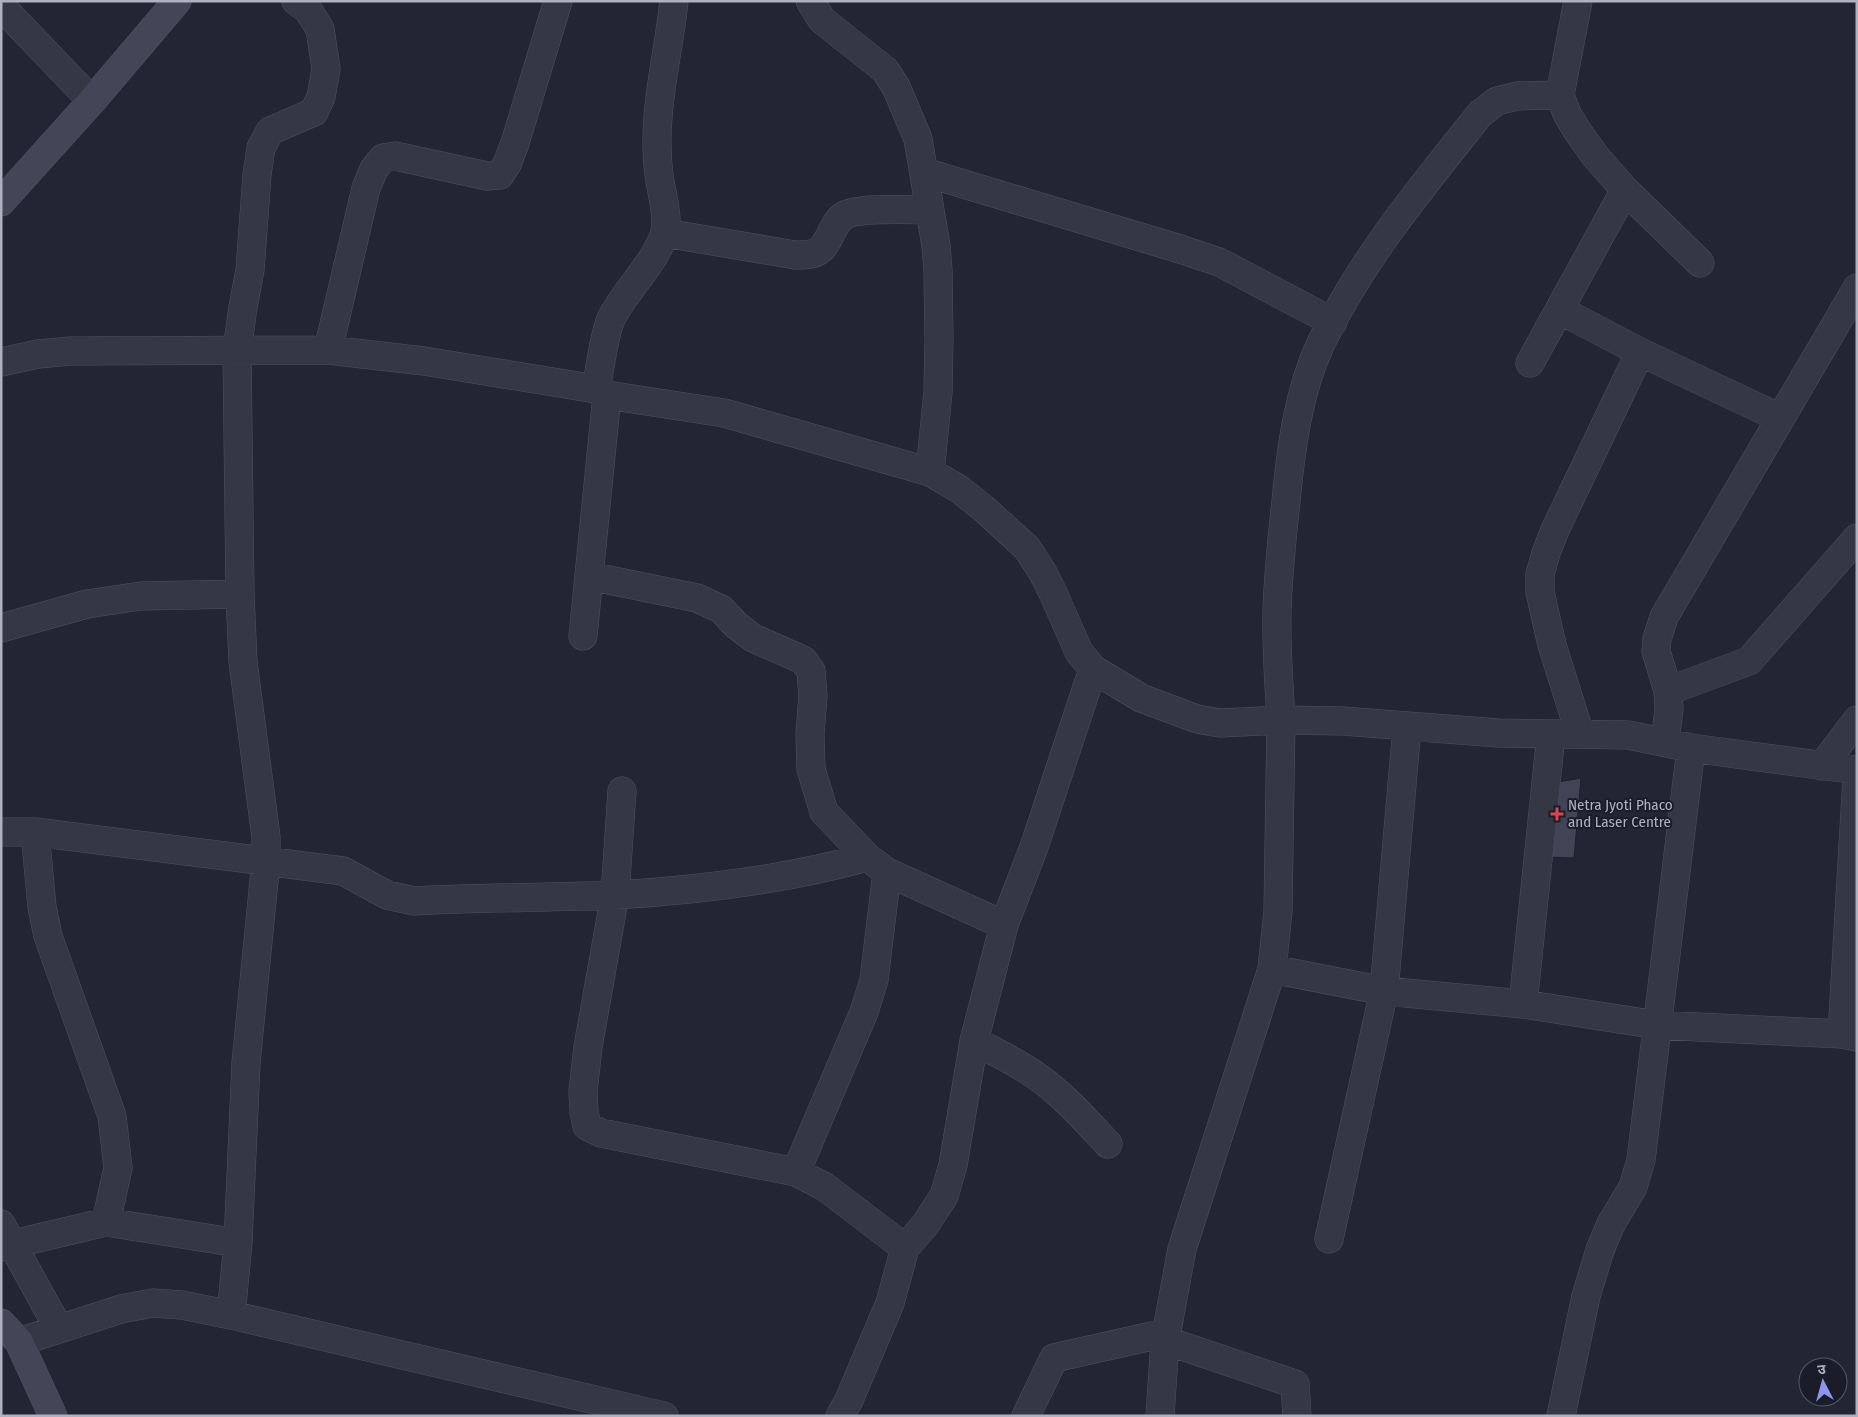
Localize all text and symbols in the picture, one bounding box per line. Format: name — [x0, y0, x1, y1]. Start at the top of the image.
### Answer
place label: Netra Jyoti Phaco and Laser Centre — [1568, 796, 1673, 831]
marker: Netra Jyoti Phaco and Laser Centre — [1550, 807, 1564, 821]
north arrow — [1798, 1357, 1848, 1407]
text: उ — [1817, 1361, 1827, 1378]

